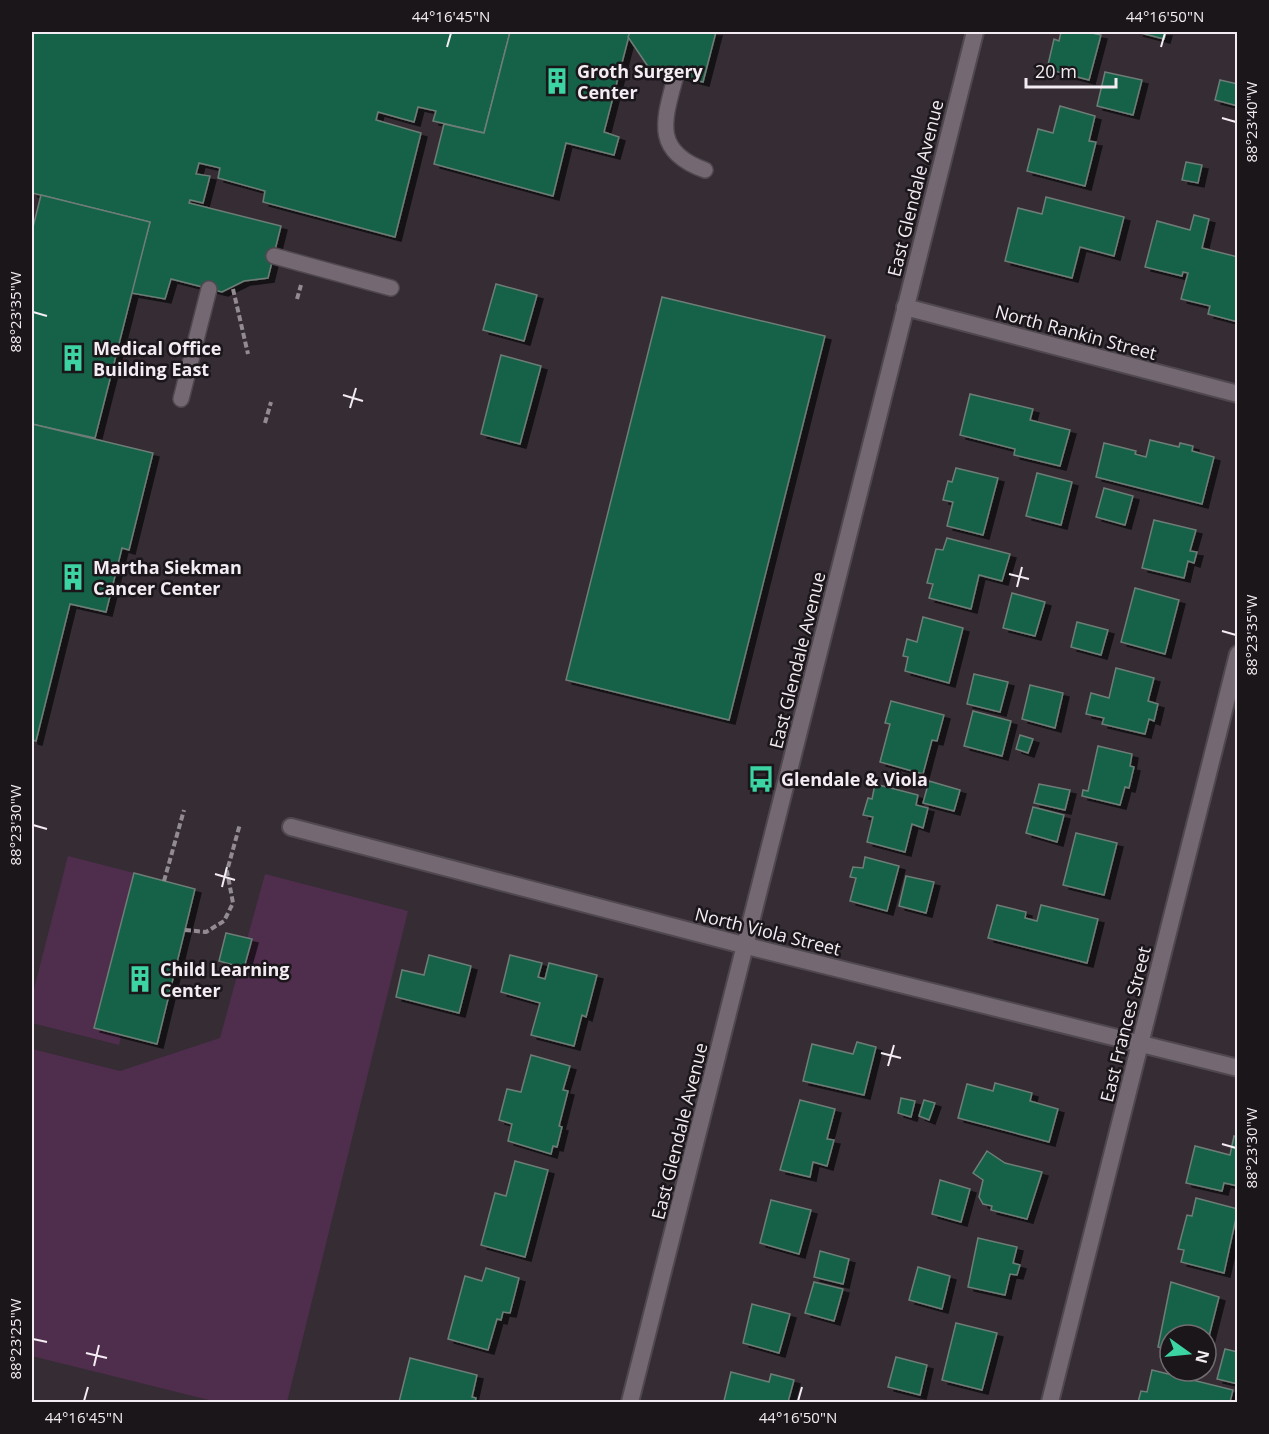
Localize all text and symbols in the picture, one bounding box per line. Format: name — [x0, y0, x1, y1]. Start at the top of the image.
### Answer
text: 44°16'45"N — [412, 6, 490, 26]
text: 44°16'50"N — [1126, 6, 1204, 26]
scale bar — [1026, 51, 1116, 89]
place label: Groth Surgery Center — [577, 59, 704, 104]
text: 20 m — [1035, 59, 1077, 83]
building icon: Groth Surgery Center — [542, 66, 572, 96]
text: 88°23'40"W — [1241, 81, 1261, 163]
street label: East Glendale Avenue — [881, 97, 949, 279]
text: 88°23'35"W — [5, 271, 25, 353]
street label: North Rankin Street — [993, 299, 1159, 365]
place label: Medical Office Building East — [93, 336, 221, 381]
building icon: Medical Office Building East — [58, 343, 88, 373]
place label: Martha Siekman Cancer Center — [93, 555, 242, 600]
building icon: Martha Siekman Cancer Center — [58, 562, 88, 592]
street label: East Glendale Avenue — [763, 569, 831, 751]
text: 88°23'35"W — [1241, 594, 1261, 676]
bus stop icon: Glendale & Viola — [746, 764, 776, 794]
place label: Glendale & Viola — [781, 767, 928, 791]
text: 88°23'30"W — [5, 784, 25, 866]
street label: North Viola Street — [693, 901, 843, 961]
street label: East Frances Street — [1094, 944, 1156, 1104]
place label: Child Learning Center — [160, 957, 290, 1002]
building icon: Child Learning Center — [125, 964, 155, 994]
street label: East Glendale Avenue — [645, 1040, 713, 1222]
text: 88°23'30"W — [1241, 1107, 1261, 1189]
text: 88°23'25"W — [5, 1298, 25, 1380]
north arrow — [1158, 1323, 1218, 1383]
text: N — [1190, 1348, 1215, 1366]
text: 44°16'45"N — [45, 1407, 123, 1427]
text: 44°16'50"N — [759, 1407, 837, 1427]

